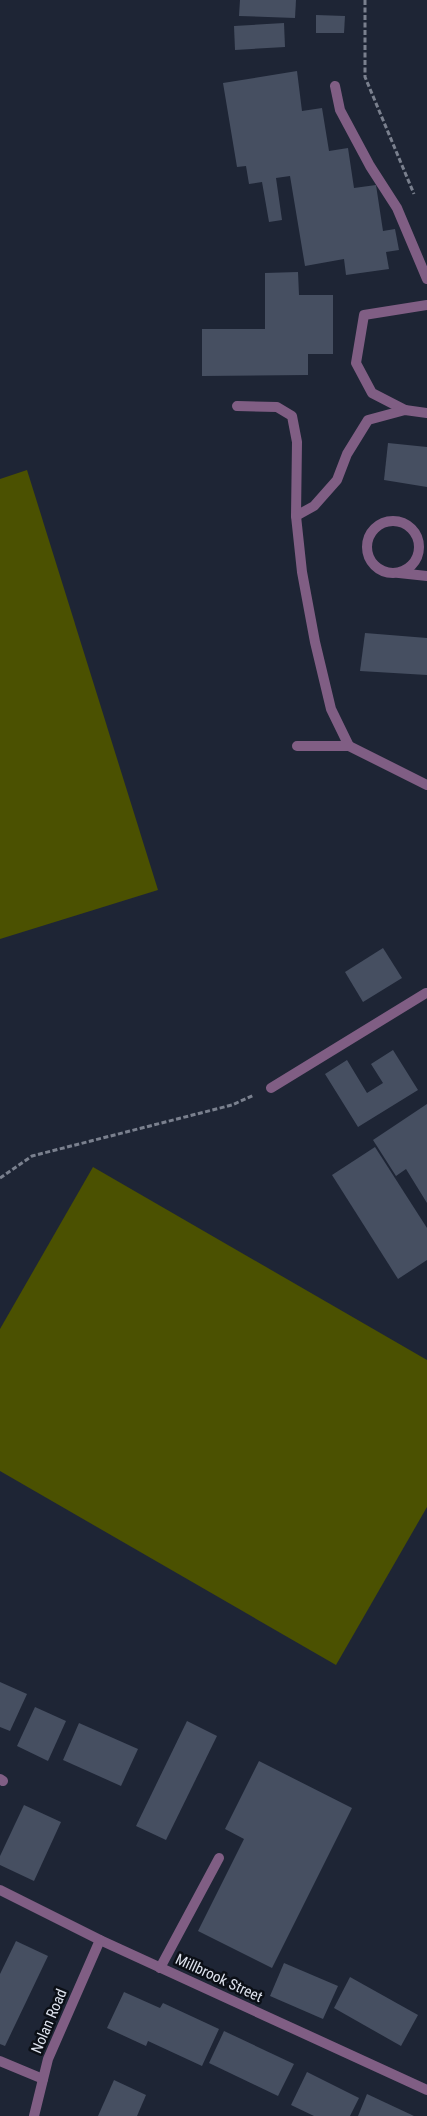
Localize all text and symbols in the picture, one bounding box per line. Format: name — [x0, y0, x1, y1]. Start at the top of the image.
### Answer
street label: Millbrook Street — [173, 1950, 265, 2006]
street label: Nolan Road — [27, 1986, 71, 2056]

